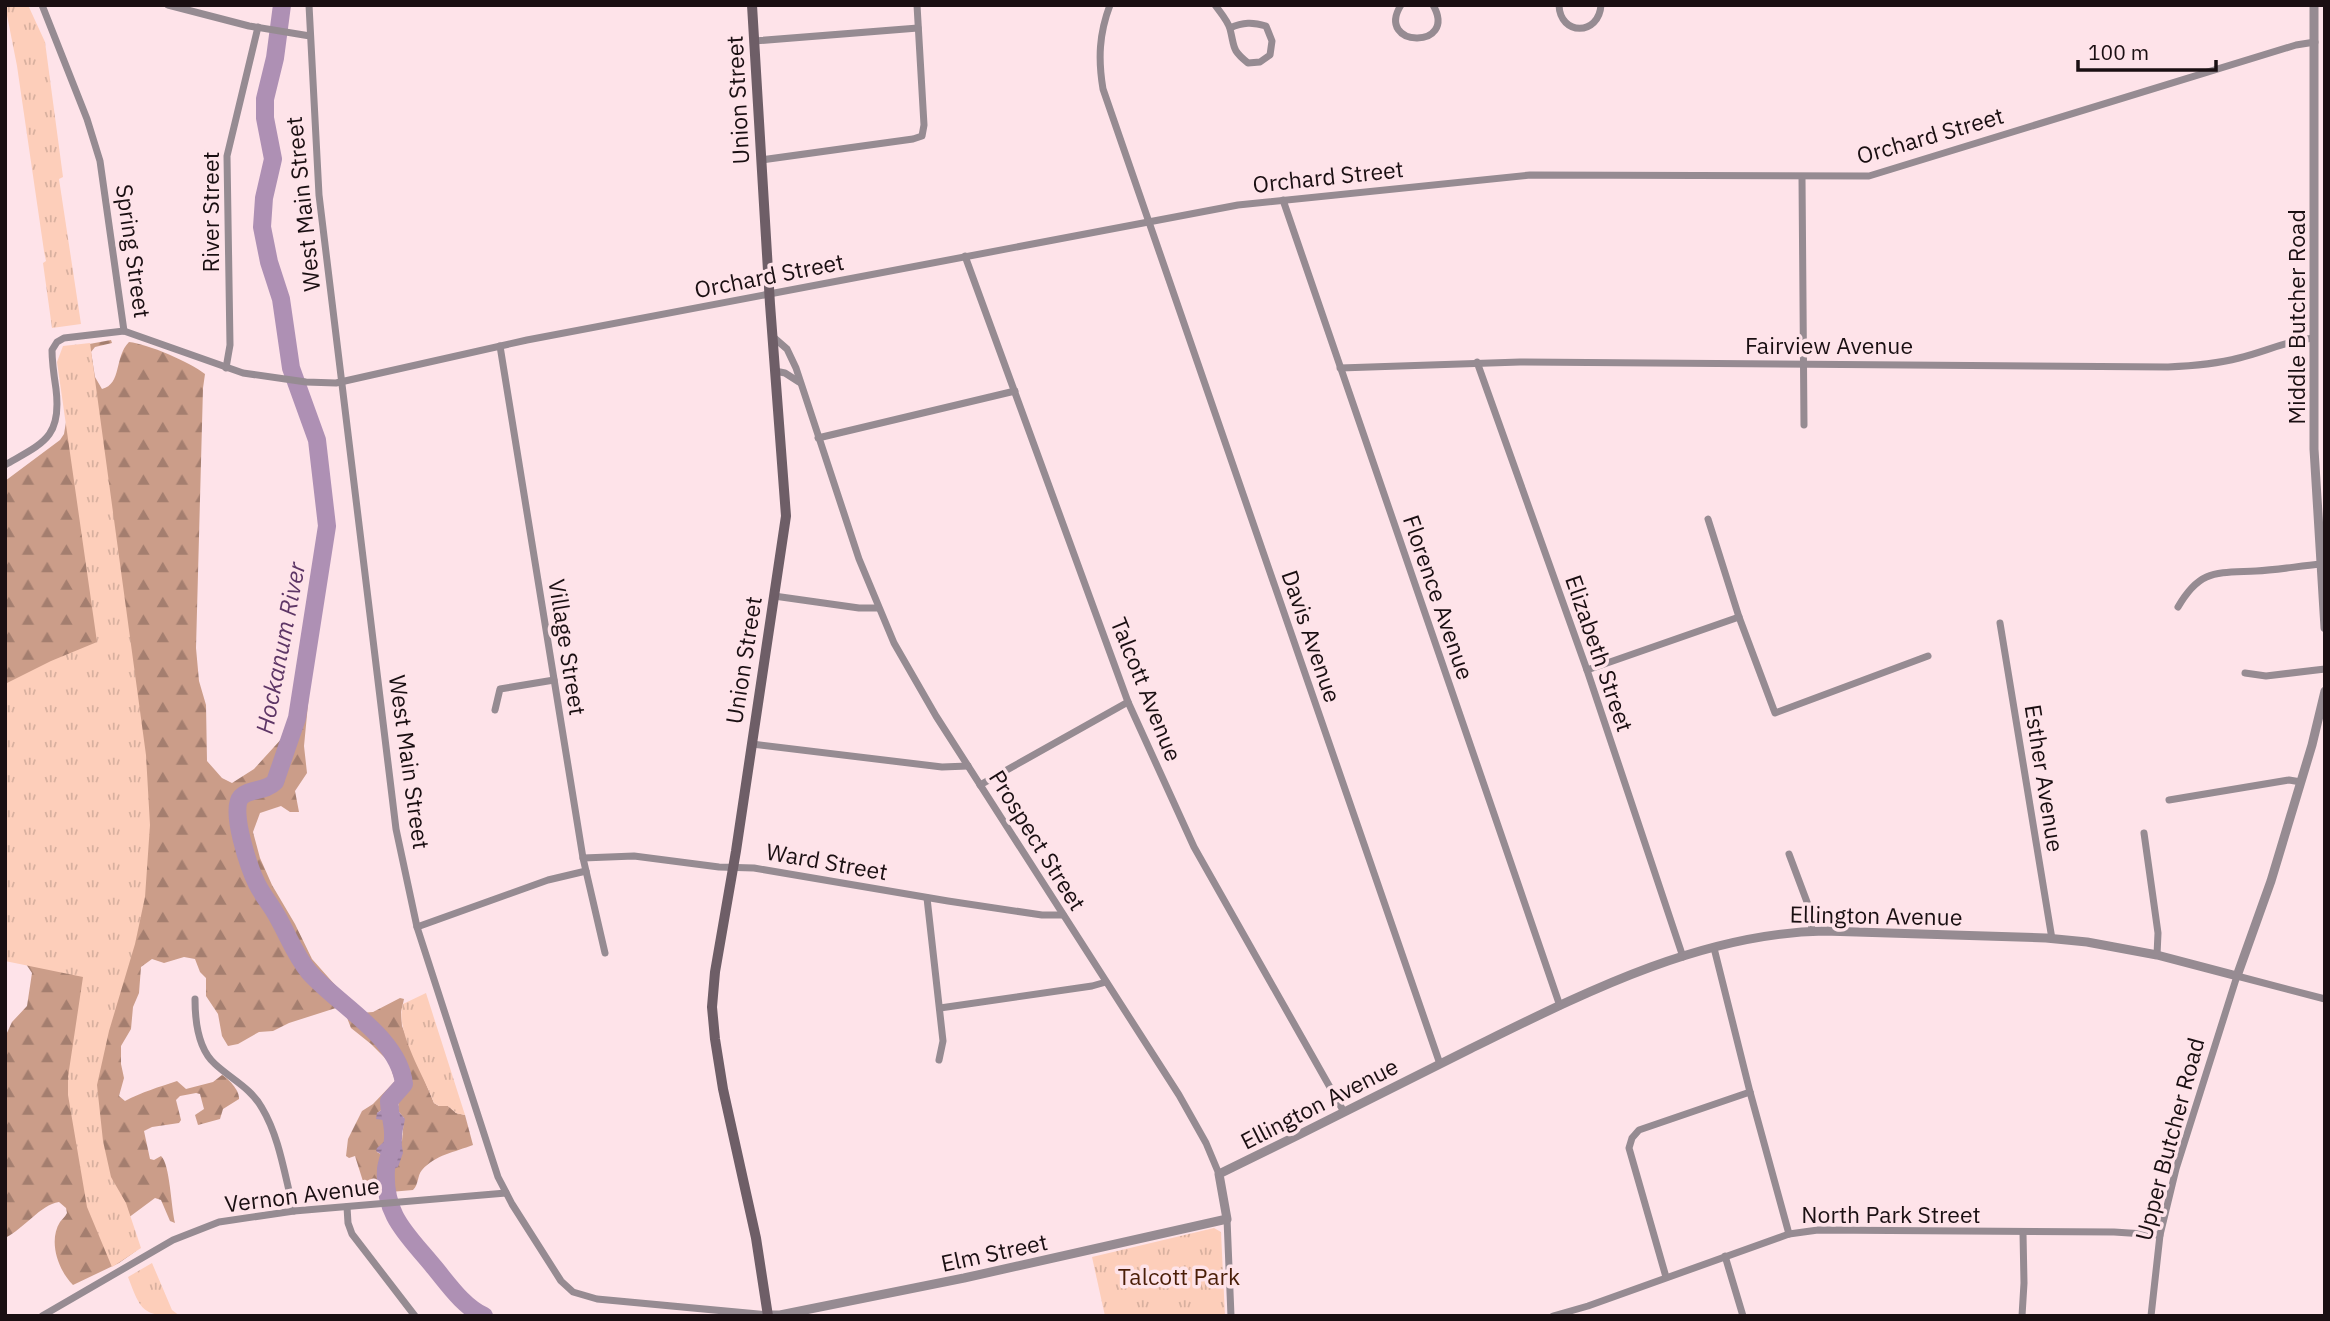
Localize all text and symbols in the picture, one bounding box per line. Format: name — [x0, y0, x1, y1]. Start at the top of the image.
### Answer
scale bar — [2078, 28, 2216, 72]
street label: Union Street — [719, 35, 755, 165]
text: 100 m — [2088, 38, 2149, 66]
street label: Orchard Street — [1853, 100, 2007, 170]
street label: West Main Street — [278, 115, 326, 293]
street label: River Street — [195, 151, 225, 273]
street label: Orchard Street — [1251, 153, 1405, 199]
street label: Spring Street — [110, 182, 158, 320]
street label: Middle Butcher Road — [2281, 209, 2311, 425]
street label: Orchard Street — [692, 246, 846, 304]
street label: Fairview Avenue — [1745, 330, 1913, 360]
street label: Florence Avenue — [1397, 511, 1481, 683]
water label: Hockanum River — [248, 558, 313, 737]
street label: Davis Avenue — [1275, 566, 1349, 706]
street label: Elizabeth Street — [1559, 571, 1641, 735]
street label: Village Street — [542, 577, 594, 717]
street label: Union Street — [718, 594, 768, 726]
street label: Talcott Avenue — [1105, 613, 1189, 765]
street label: West Main Street — [383, 673, 437, 851]
street label: Esther Avenue — [2019, 702, 2071, 854]
street label: Prospect Street — [983, 764, 1093, 916]
street label: Ward Street — [764, 836, 890, 886]
street label: Ellington Avenue — [1789, 898, 1963, 932]
street label: Upper Butcher Road — [2127, 1034, 2211, 1244]
street label: Ellington Avenue — [1235, 1050, 1403, 1156]
street label: Vernon Avenue — [223, 1170, 381, 1218]
street label: North Park Street — [1801, 1199, 1981, 1229]
street label: Elm Street — [938, 1226, 1050, 1278]
park label: Talcott Park — [1118, 1261, 1240, 1291]

